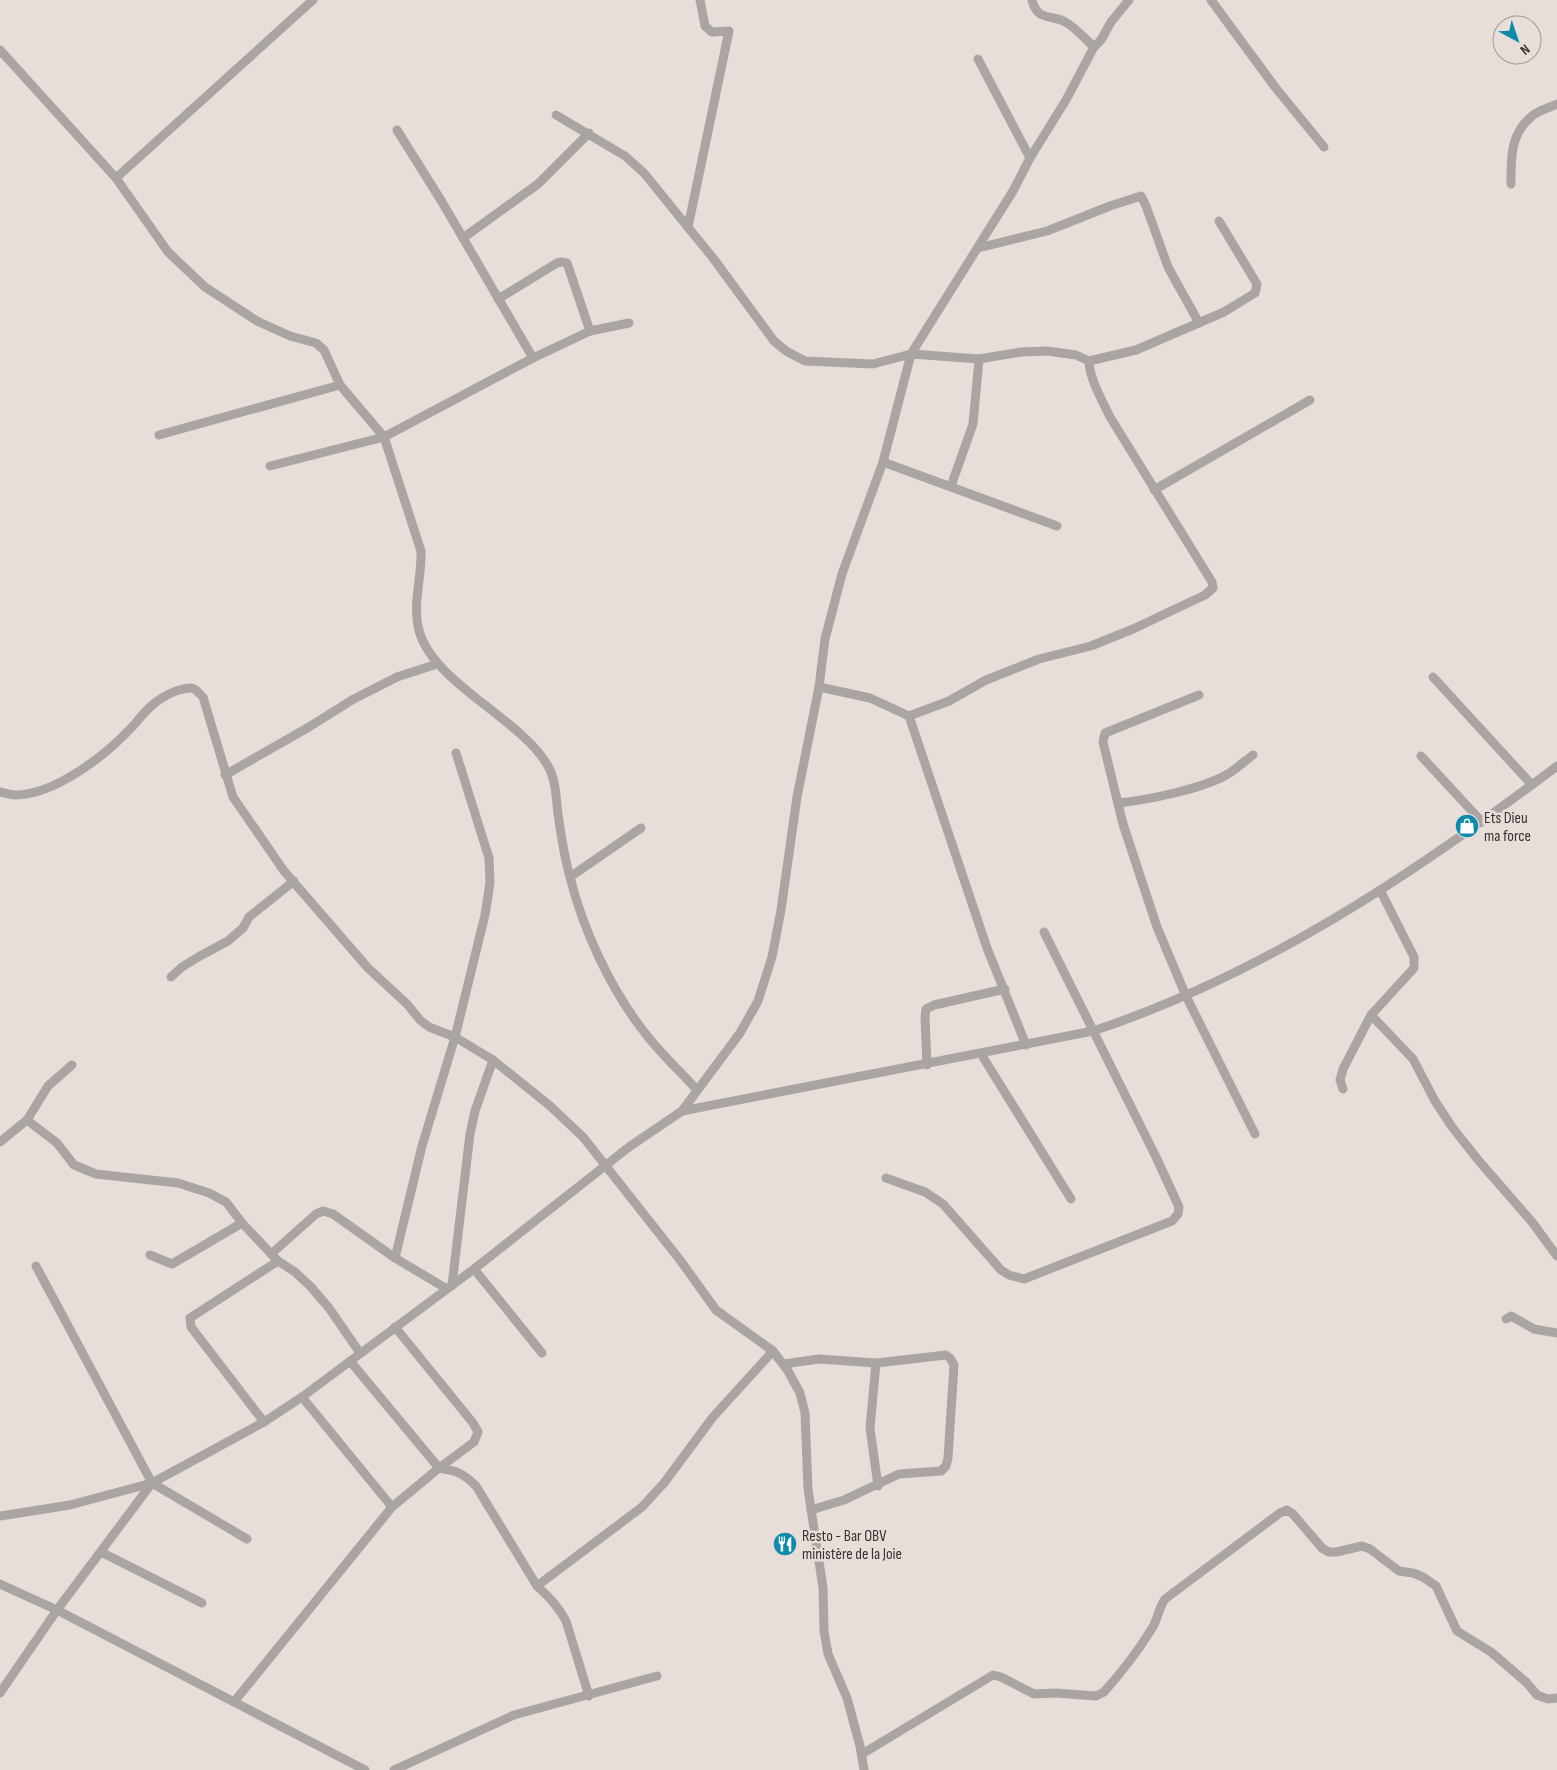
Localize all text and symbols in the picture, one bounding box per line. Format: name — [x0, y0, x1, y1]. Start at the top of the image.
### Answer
north arrow — [1492, 15, 1542, 65]
text: N — [1517, 41, 1533, 58]
place label: Ets Dieu ma force — [1484, 809, 1531, 846]
shop icon: Ets Dieu ma force — [1454, 813, 1480, 839]
place label: Resto - Bar OBV ministère de la Joie — [802, 1527, 902, 1564]
restaurant icon: Resto - Bar OBV ministère de la Joie — [772, 1531, 798, 1557]

